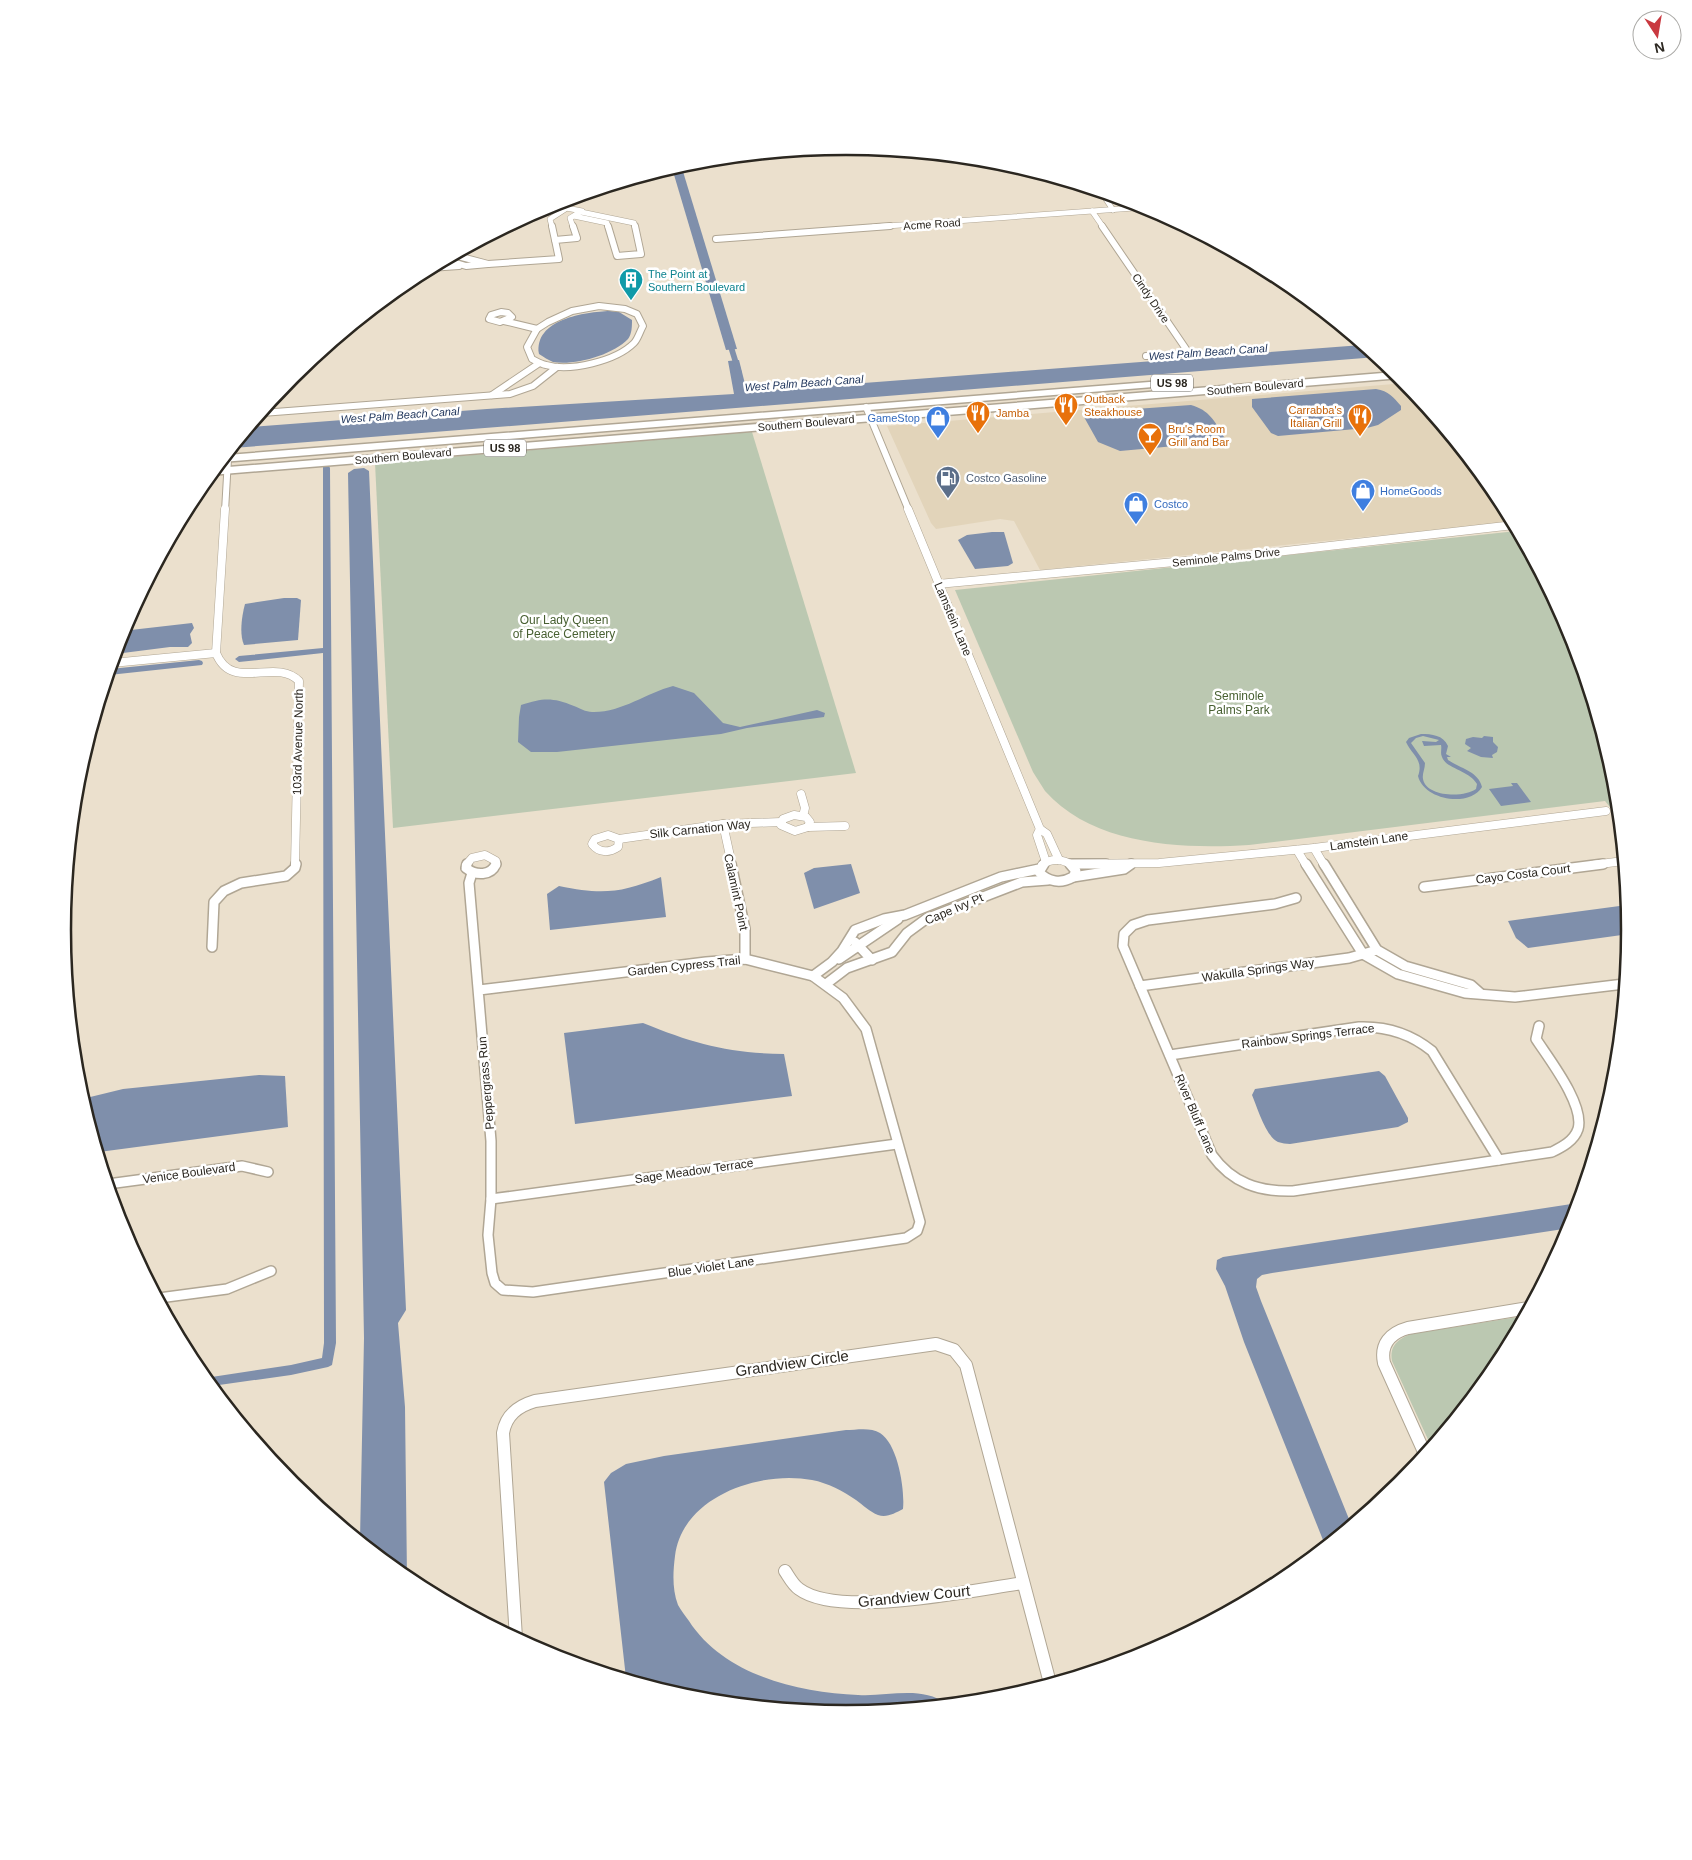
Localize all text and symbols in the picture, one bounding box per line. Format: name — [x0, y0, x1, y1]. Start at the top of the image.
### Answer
north arrow — [1632, 10, 1682, 60]
text: N — [1653, 39, 1666, 57]
street label: Acme Road — [903, 216, 961, 232]
building icon: The Point at Southern Boulevard — [618, 267, 644, 301]
place label: The Point at Southern Boulevard — [648, 268, 745, 293]
street label: Cindy Drive — [1130, 271, 1172, 325]
water label: West Palm Beach Canal — [1148, 342, 1268, 362]
water label: West Palm Beach Canal — [744, 373, 864, 393]
road number: US 98 — [1151, 374, 1193, 392]
street label: Southern Boulevard — [1206, 377, 1304, 397]
restaurant icon: Outback Steakhouse — [1053, 392, 1079, 426]
place label: Outback Steakhouse — [1084, 393, 1142, 418]
restaurant icon: Jamba — [965, 400, 991, 434]
restaurant icon: Carrabba's Italian Grill — [1347, 403, 1373, 437]
place label: Carrabba's Italian Grill — [1289, 404, 1342, 429]
water label: West Palm Beach Canal — [340, 405, 460, 425]
shop icon: GameStop — [925, 405, 951, 439]
place label: Jamba — [996, 407, 1030, 419]
place label: GameStop — [867, 412, 920, 424]
street label: Southern Boulevard — [757, 413, 855, 433]
bar icon: Bru's Room Grill and Bar — [1137, 422, 1163, 456]
place label: Bru's Room Grill and Bar — [1168, 423, 1229, 448]
road number: US 98 — [484, 439, 526, 456]
street label: Southern Boulevard — [354, 446, 452, 466]
fuel station icon: Costco Gasoline — [935, 465, 961, 499]
place label: Costco Gasoline — [966, 472, 1047, 484]
shop icon: HomeGoods — [1350, 478, 1376, 512]
place label: HomeGoods — [1380, 485, 1442, 497]
shop icon: Costco — [1123, 491, 1149, 525]
place label: Costco — [1154, 498, 1188, 510]
street label: Seminole Palms Drive — [1172, 545, 1280, 569]
street label: Lamstein Lane — [931, 580, 975, 658]
park label: Our Lady Queen of Peace Cemetery — [513, 613, 615, 641]
street label: 103rd Avenue North — [290, 689, 306, 795]
park label: Seminole Palms Park — [1208, 689, 1271, 717]
street label: Silk Carnation Way — [649, 817, 751, 841]
street label: Lamstein Lane — [1329, 829, 1409, 853]
street label: Calamint Point — [721, 852, 751, 932]
street label: Cayo Costa Court — [1475, 861, 1572, 887]
street label: Cape Ivy Pt — [923, 890, 986, 928]
street label: Garden Cypress Trail — [627, 953, 741, 979]
street label: Wakulla Springs Way — [1201, 955, 1315, 985]
street label: Rainbow Springs Terrace — [1241, 1021, 1376, 1051]
street label: Peppergrass Run — [475, 1036, 497, 1130]
street label: River Bluff Lane — [1172, 1072, 1218, 1156]
street label: Sage Meadow Terrace — [634, 1156, 755, 1186]
street label: Venice Boulevard — [142, 1160, 236, 1186]
street label: Blue Violet Lane — [667, 1254, 755, 1280]
street label: Grandview Circle — [734, 1347, 850, 1379]
street label: Grandview Court — [857, 1582, 972, 1610]

